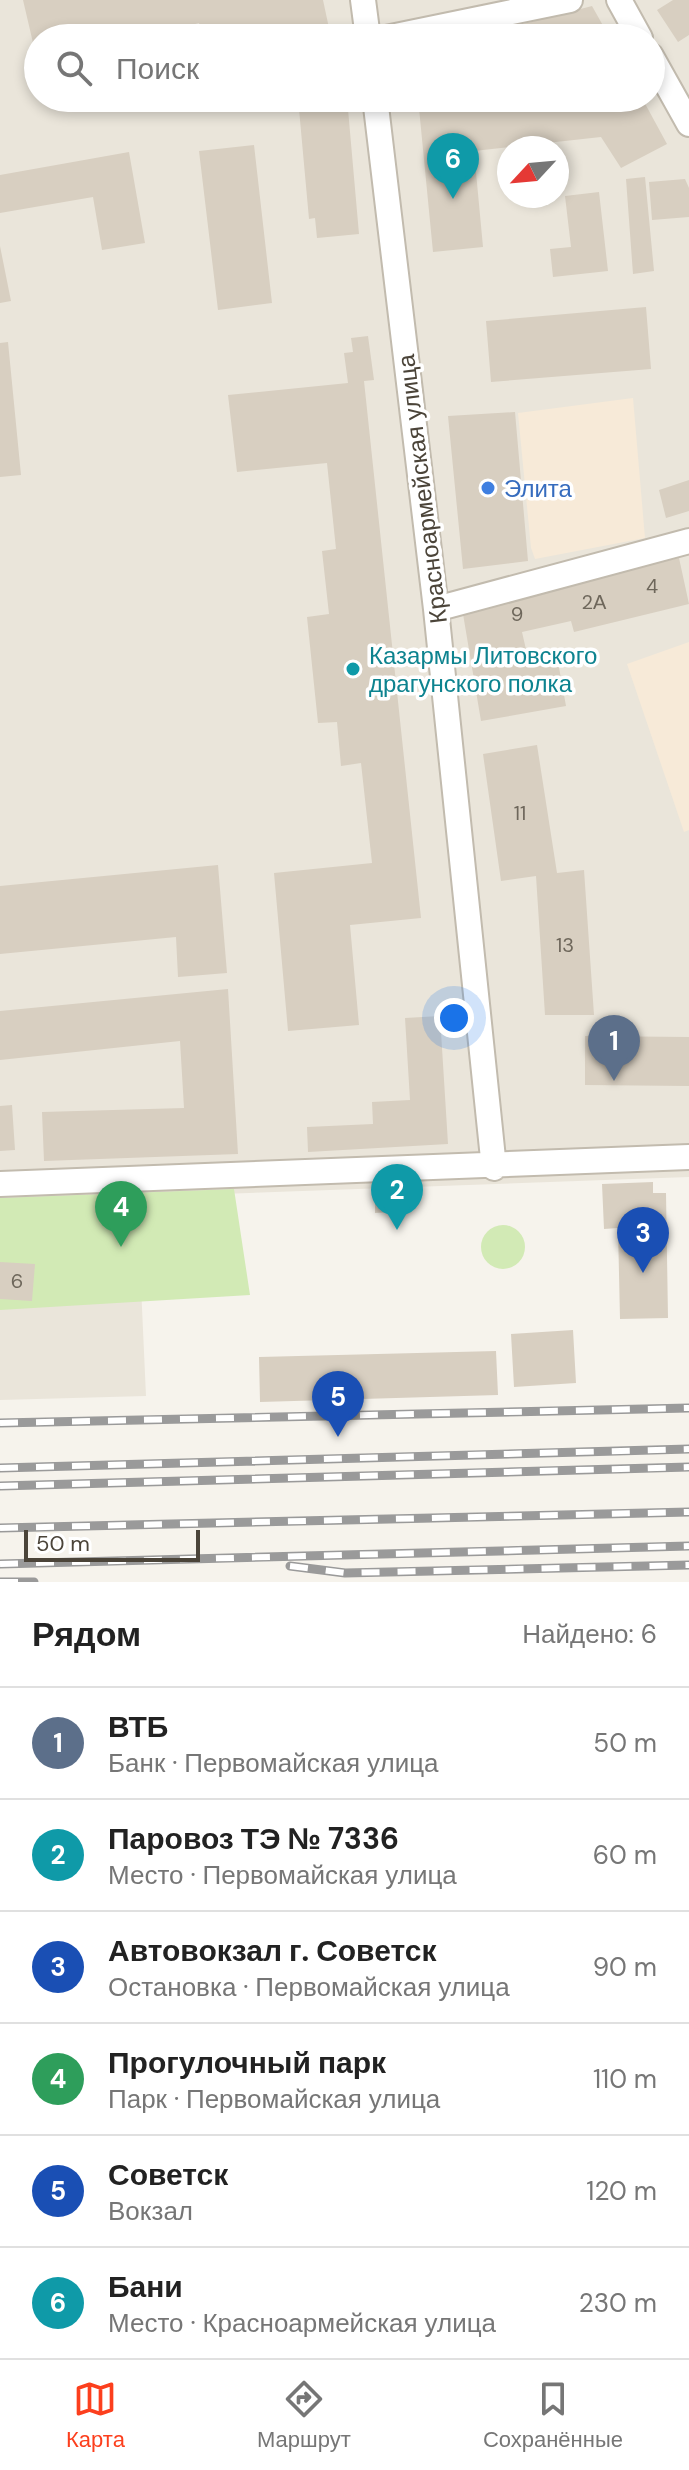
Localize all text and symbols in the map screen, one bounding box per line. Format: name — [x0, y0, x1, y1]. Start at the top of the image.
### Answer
search box — [24, 24, 665, 112]
icon: search — [52, 46, 96, 90]
text: Поиск — [116, 49, 199, 88]
pin: 6 — [427, 133, 479, 199]
north arrow — [497, 136, 569, 208]
street label: Красноармейская улица — [390, 352, 454, 625]
place label: Элита — [504, 473, 573, 504]
marker: Элита — [479, 479, 497, 497]
house number: 4 — [646, 573, 658, 599]
house number: 2А — [582, 589, 607, 615]
house number: 9 — [511, 601, 523, 627]
place label: Казармы Литовского драгунского полка — [369, 640, 597, 699]
marker: Казармы Литовского драгунского полка — [344, 660, 362, 678]
house number: 11 — [514, 800, 526, 826]
house number: 13 — [556, 932, 574, 958]
your location — [434, 998, 474, 1038]
pin: 1 — [588, 1015, 640, 1081]
pin: 2 — [371, 1164, 423, 1230]
pin: 4 — [95, 1181, 147, 1247]
pin: 3 — [617, 1207, 669, 1273]
house number: 6 — [11, 1268, 23, 1294]
pin: 5 — [312, 1371, 364, 1437]
scale bar — [24, 1526, 200, 1562]
text: 50 m — [36, 1529, 90, 1558]
text: Рядом — [32, 1612, 141, 1657]
text: Найдено: 6 — [522, 1617, 657, 1651]
text: ВТБ — [108, 1707, 168, 1746]
text: 1 — [53, 1726, 63, 1760]
text: 50 m — [593, 1726, 657, 1760]
text: Банк · Первомайская улица — [108, 1746, 439, 1780]
text: Паровоз ТЭ № 7336 — [108, 1819, 399, 1858]
text: 2 — [50, 1838, 66, 1872]
text: 60 m — [593, 1838, 657, 1872]
text: Место · Первомайская улица — [108, 1858, 457, 1892]
text: Автовокзал г. Советск — [108, 1931, 436, 1970]
text: 3 — [50, 1950, 66, 1984]
text: 90 m — [593, 1950, 657, 1984]
text: Остановка · Первомайская улица — [108, 1970, 510, 2004]
text: Прогулочный парк — [108, 2043, 386, 2082]
text: 4 — [50, 2062, 66, 2096]
text: 110 m — [593, 2062, 657, 2096]
text: Парк · Первомайская улица — [108, 2082, 440, 2116]
text: Советск — [108, 2155, 228, 2194]
text: 5 — [50, 2174, 66, 2208]
text: 120 m — [586, 2174, 657, 2208]
text: Вокзал — [108, 2194, 193, 2228]
text: Бани — [108, 2267, 183, 2306]
text: 6 — [50, 2286, 66, 2320]
text: 230 m — [579, 2286, 657, 2320]
text: Место · Красноармейская улица — [108, 2306, 496, 2340]
tab: Карта — [66, 2377, 125, 2454]
tab: Маршрут — [257, 2377, 351, 2454]
tab: Сохранённые — [483, 2377, 623, 2454]

